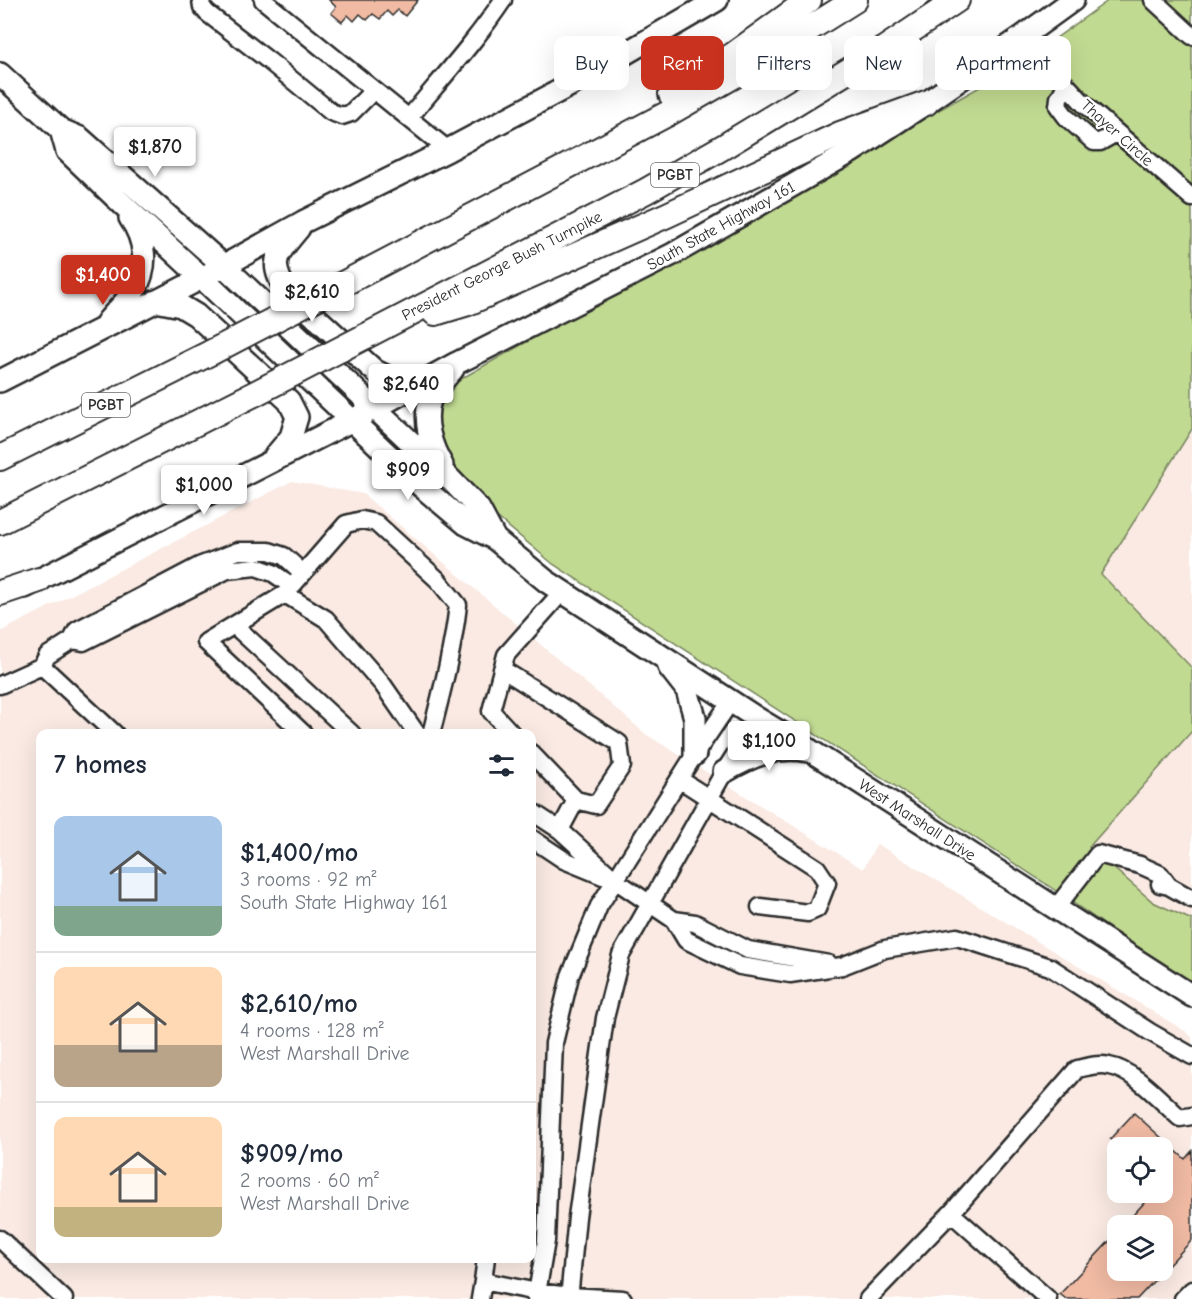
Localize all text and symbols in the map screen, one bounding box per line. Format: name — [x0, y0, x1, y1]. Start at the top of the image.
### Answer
chip: Buy — [554, 36, 629, 90]
chip: Rent — [641, 36, 724, 90]
chip: Filters — [736, 36, 832, 90]
chip: New — [844, 36, 923, 90]
chip: Apartment — [935, 36, 1071, 90]
street label: Thayer Circle — [1077, 96, 1157, 170]
pin: $1,870 — [106, 127, 204, 178]
text: $1,870 — [128, 135, 182, 158]
road number: PGBT — [651, 163, 699, 187]
street label: South State Highway 161 — [644, 178, 798, 274]
street label: President George Bush Turnpike — [399, 208, 605, 324]
pin: $1,400 — [54, 255, 152, 306]
text: $1,400 — [75, 263, 131, 286]
pin: $2,610 — [263, 272, 361, 323]
text: $2,610 — [284, 280, 340, 303]
pin: $2,640 — [362, 364, 460, 415]
text: $2,640 — [382, 372, 440, 395]
road number: PGBT — [82, 393, 130, 417]
pin: $909 — [372, 450, 444, 501]
text: $909 — [386, 458, 430, 481]
pin: $1,000 — [155, 465, 253, 516]
text: $1,000 — [175, 473, 233, 496]
pin: $1,100 — [720, 721, 818, 772]
text: $1,100 — [742, 729, 796, 752]
icon: filters — [485, 749, 518, 782]
text: 7 homes — [54, 750, 147, 780]
street label: West Marshall Drive — [855, 776, 979, 864]
text: $1,400/mo — [240, 838, 358, 868]
icon: home — [102, 840, 174, 912]
text: 3 rooms · 92 m² — [240, 868, 377, 891]
text: South State Highway 161 — [240, 891, 448, 914]
text: $2,610/mo — [240, 989, 358, 1019]
icon: home — [102, 991, 174, 1063]
text: 4 rooms · 128 m² — [240, 1019, 384, 1042]
text: West Marshall Drive — [240, 1042, 410, 1065]
map controls — [1107, 1137, 1173, 1281]
button: locate — [1107, 1137, 1173, 1203]
text: $909/mo — [240, 1139, 343, 1169]
icon: home — [102, 1141, 174, 1213]
text: 2 rooms · 60 m² — [240, 1169, 379, 1192]
text: West Marshall Drive — [240, 1192, 410, 1215]
button: layers — [1107, 1215, 1173, 1281]

